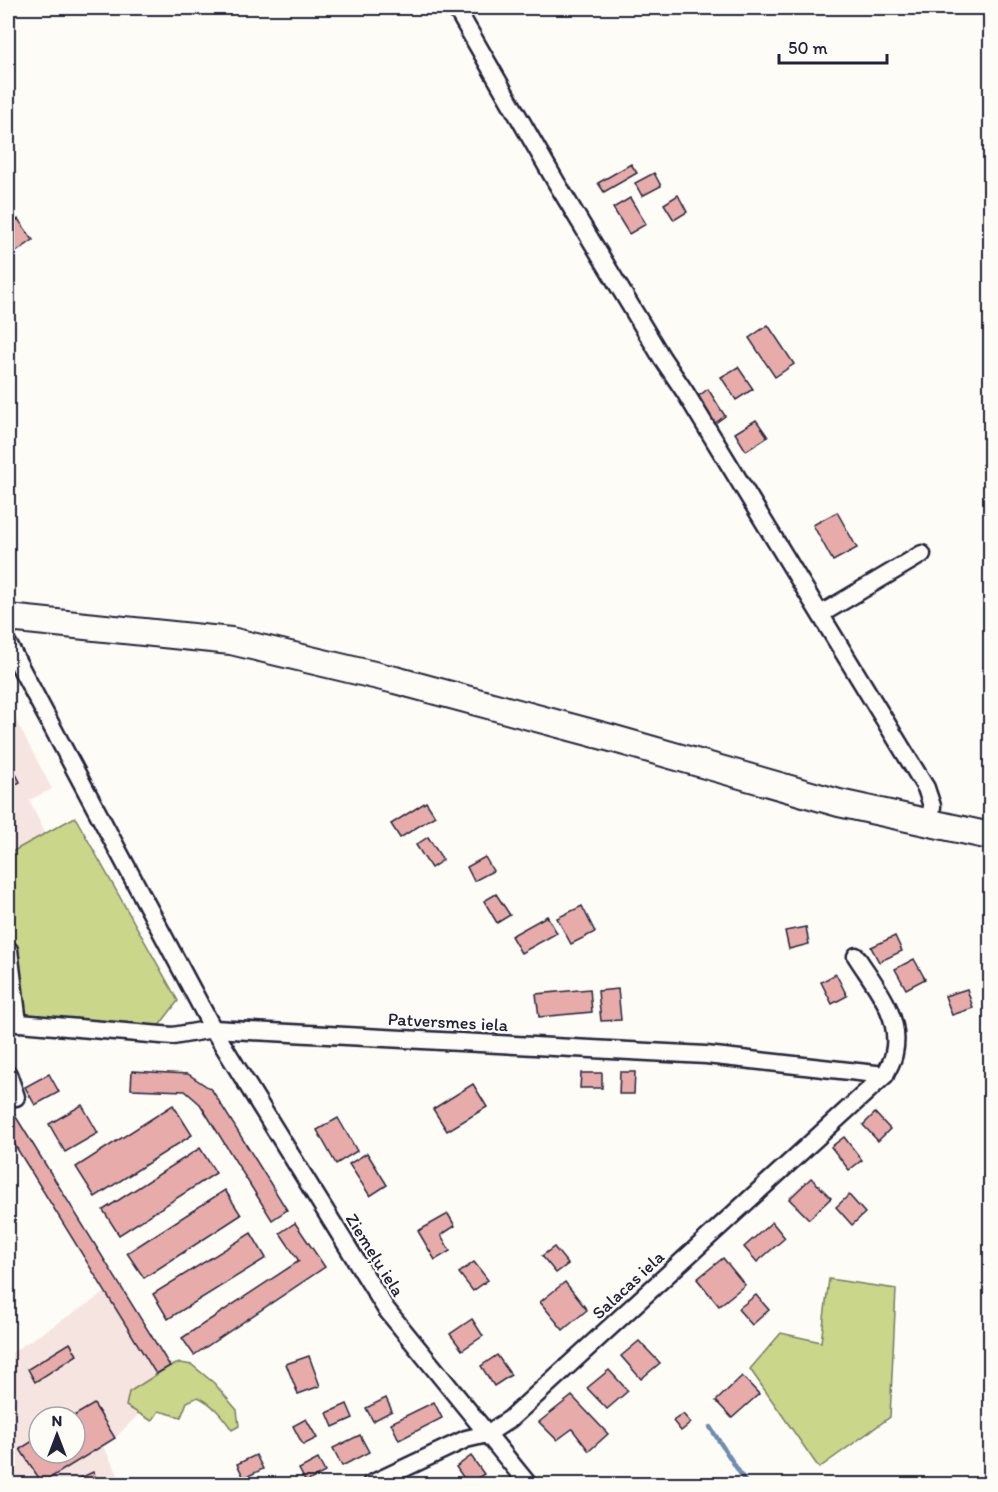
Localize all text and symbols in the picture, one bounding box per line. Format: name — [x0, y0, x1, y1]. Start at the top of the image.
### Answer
scale bar — [779, 27, 887, 65]
text: 50 m — [788, 37, 828, 59]
street label: Patversmes iela — [387, 1008, 509, 1036]
street label: Ziemeļu iela — [341, 1209, 410, 1301]
street label: Salacas iela — [587, 1246, 669, 1324]
north arrow — [27, 1405, 87, 1465]
text: N — [52, 1411, 62, 1430]

